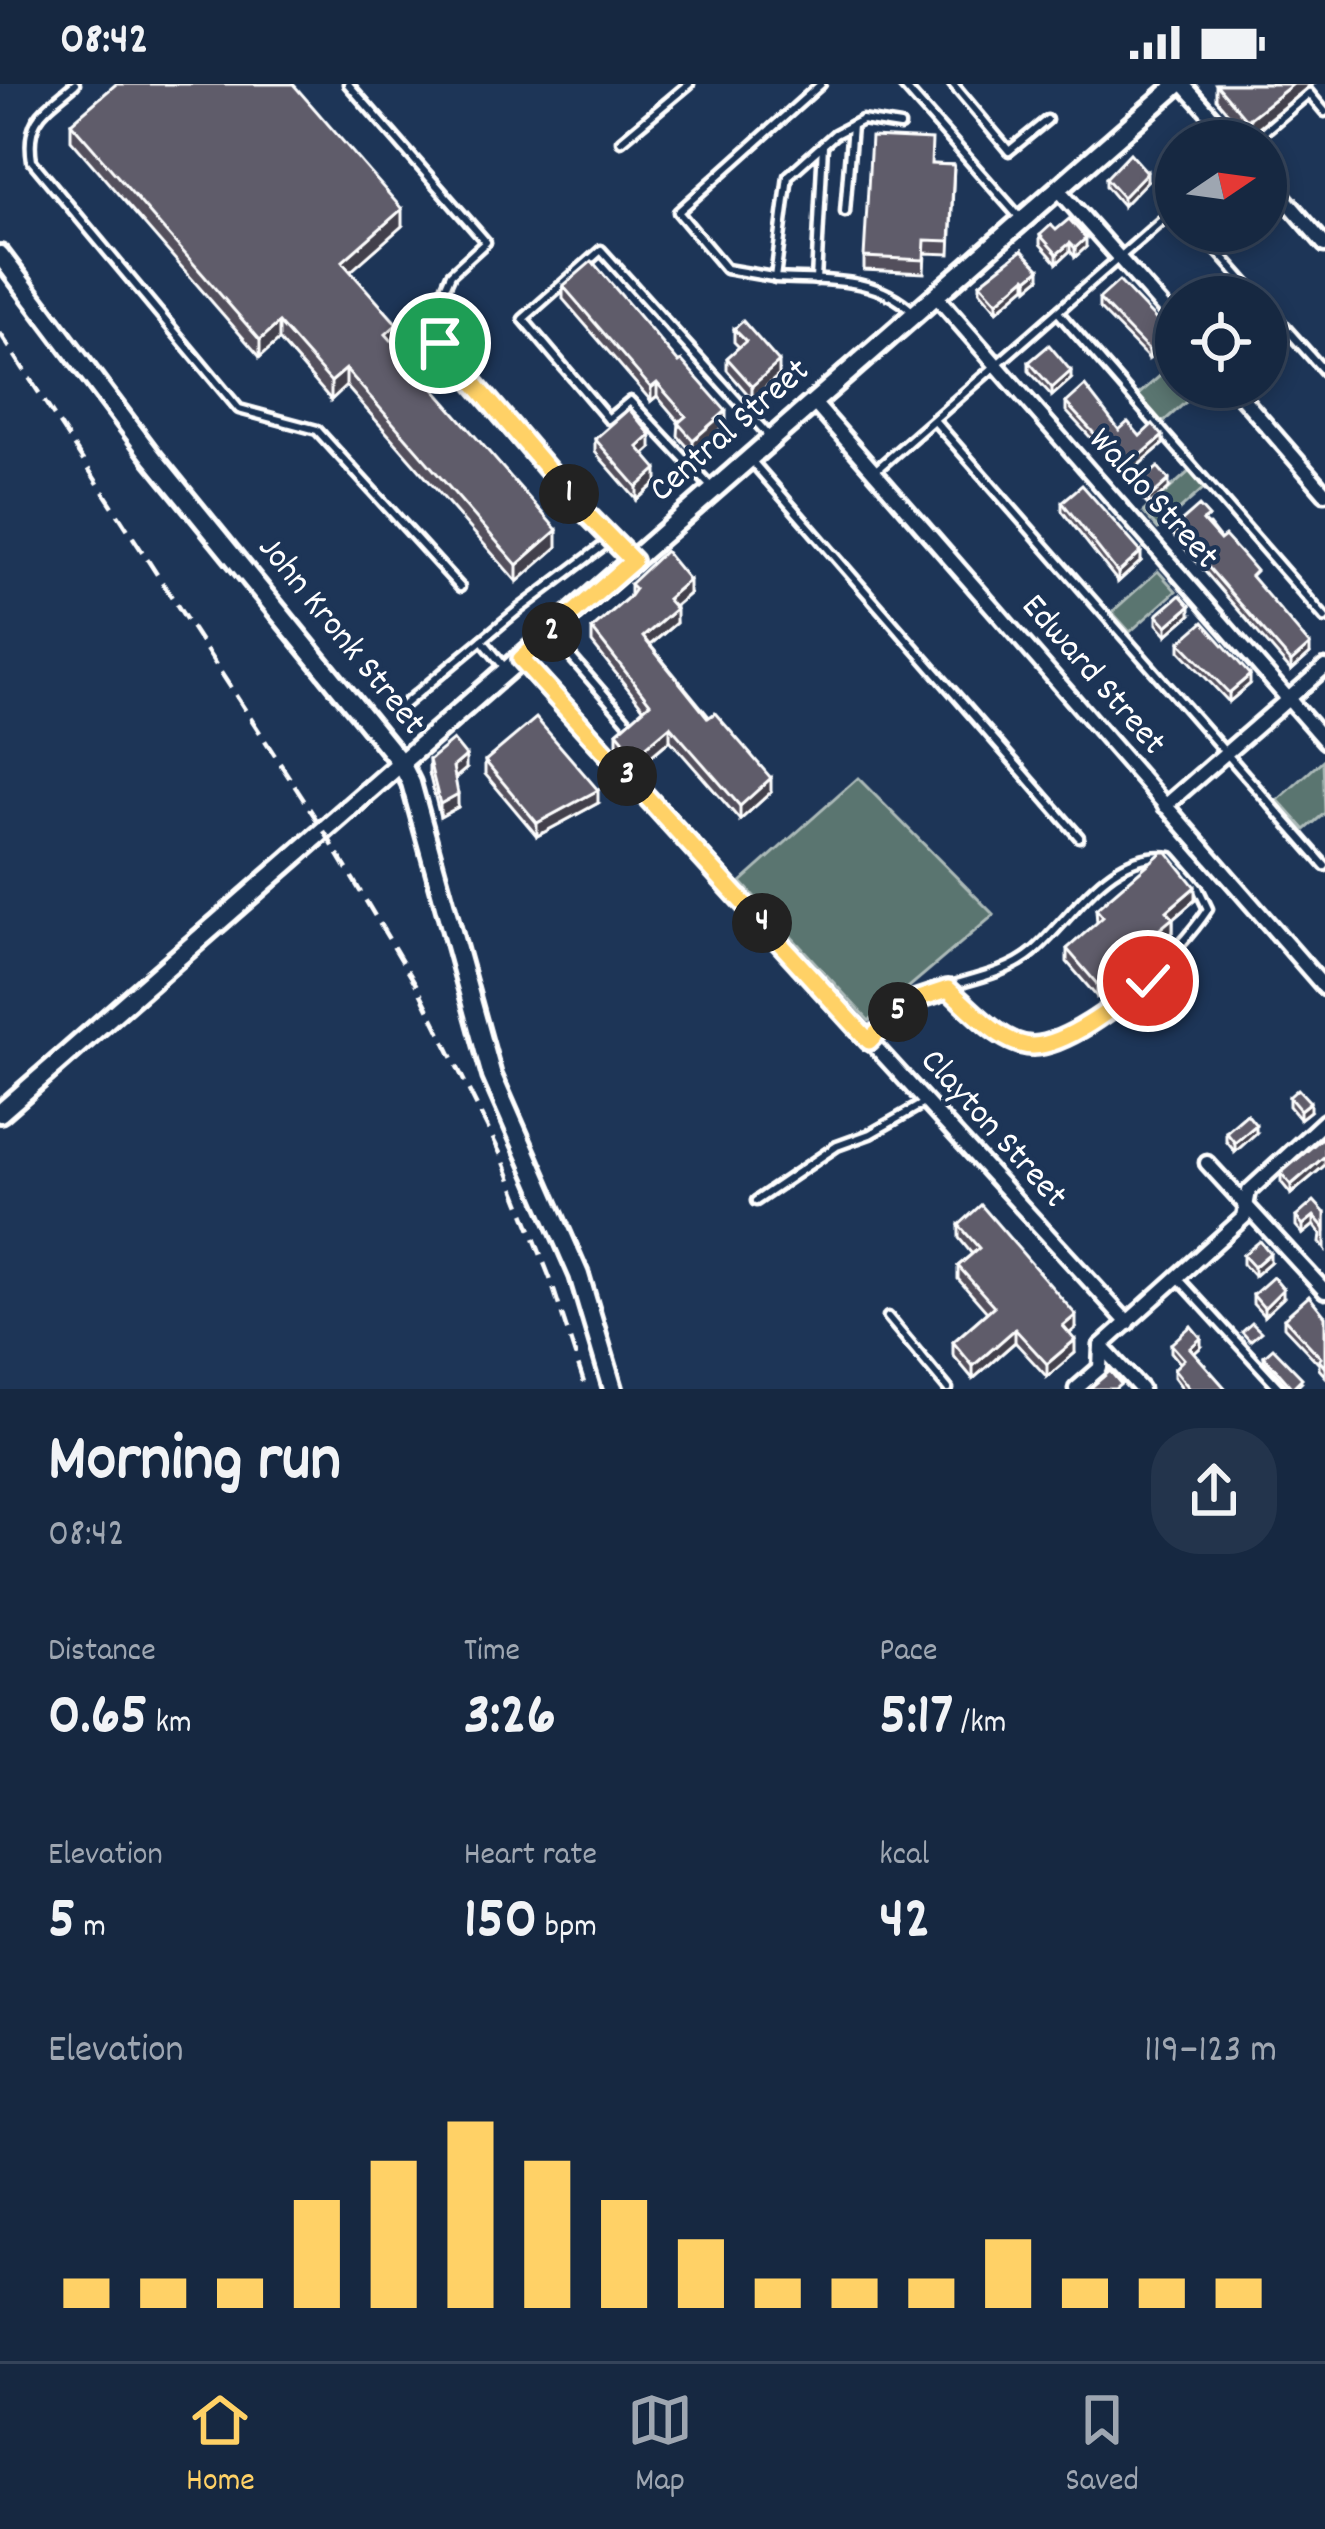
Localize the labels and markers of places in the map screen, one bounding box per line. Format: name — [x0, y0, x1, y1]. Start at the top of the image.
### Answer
pin — [389, 292, 491, 394]
pin: 1 — [539, 464, 599, 524]
pin: 2 — [522, 602, 582, 662]
pin: 3 — [597, 746, 657, 806]
pin: 4 — [732, 893, 792, 953]
pin — [1097, 930, 1199, 1032]
pin: 5 — [868, 982, 928, 1042]

